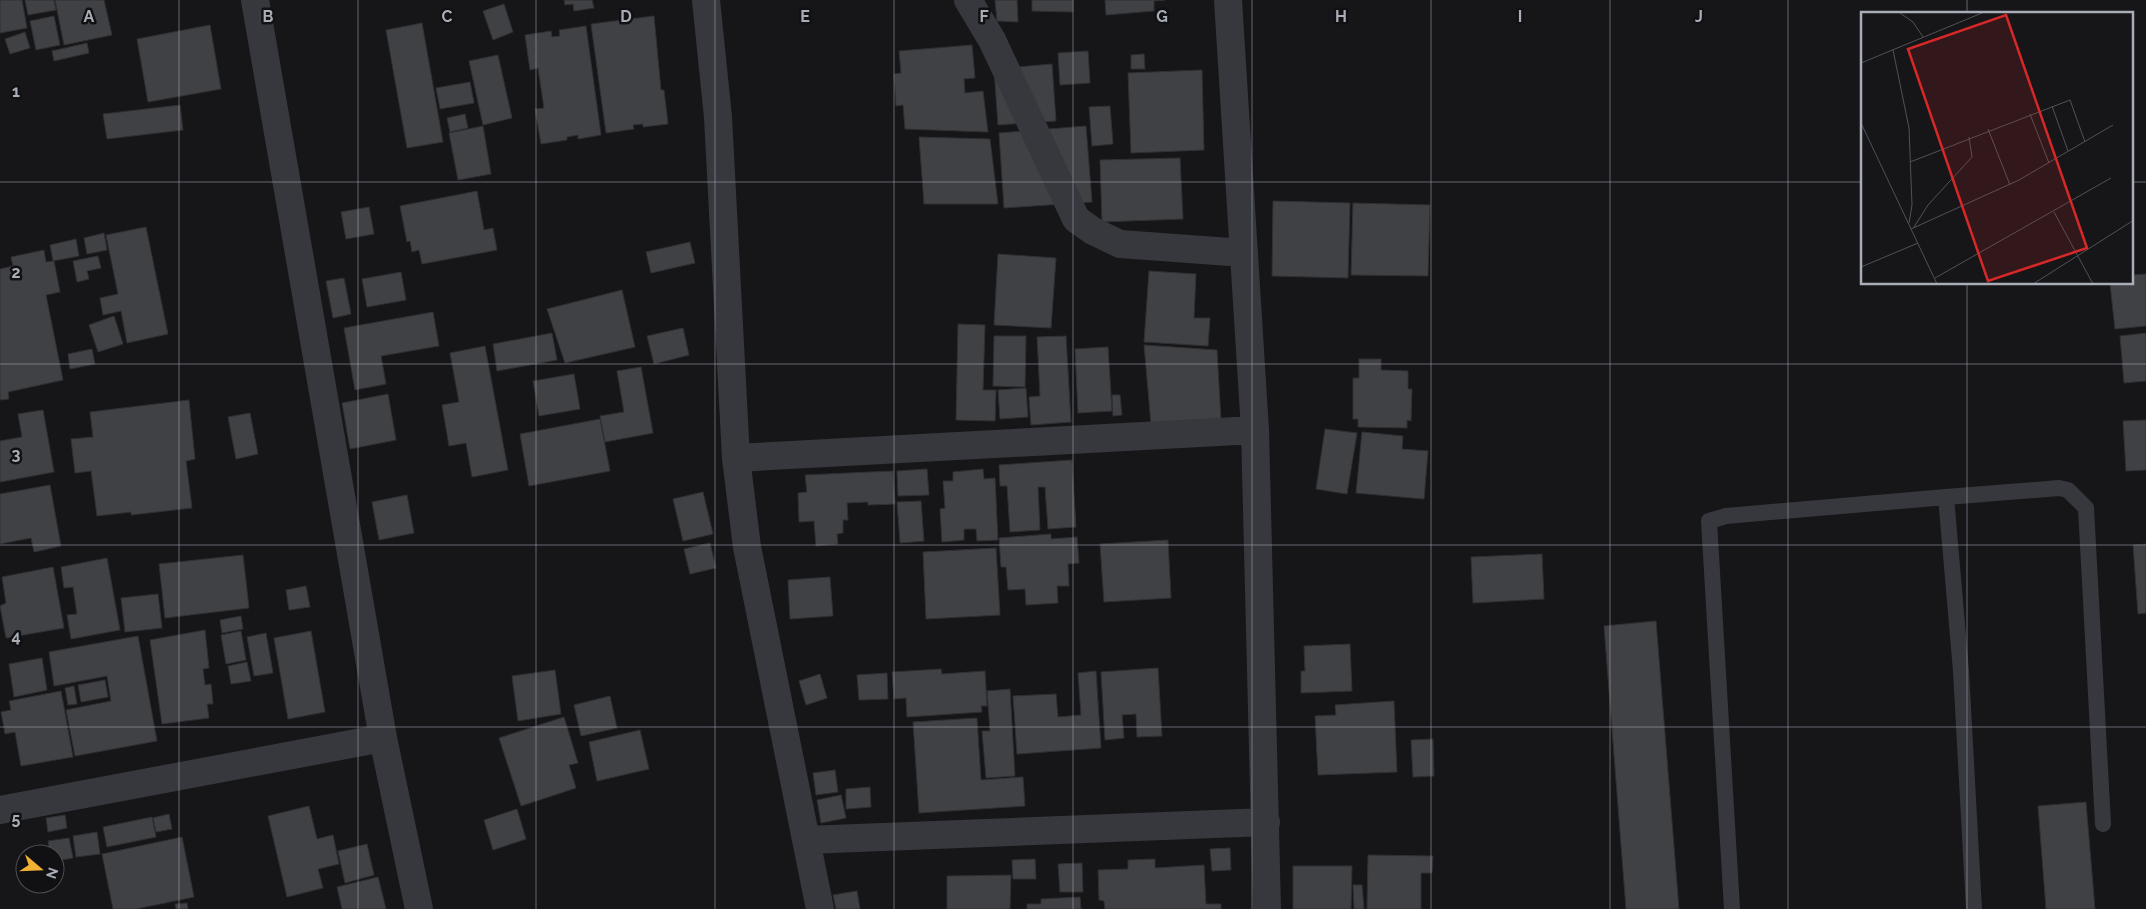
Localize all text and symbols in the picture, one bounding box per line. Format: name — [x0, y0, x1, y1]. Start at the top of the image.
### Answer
text: A — [84, 7, 95, 26]
text: B — [263, 7, 274, 26]
text: C — [442, 7, 453, 26]
text: D — [620, 7, 632, 26]
text: E — [800, 7, 810, 26]
text: F — [979, 7, 989, 26]
text: G — [1156, 7, 1168, 26]
text: H — [1335, 7, 1347, 26]
text: I — [1518, 7, 1522, 26]
text: J — [1695, 7, 1703, 26]
inset map — [1861, 12, 2134, 285]
text: 1 — [12, 82, 20, 101]
text: 2 — [11, 263, 21, 282]
text: 3 — [12, 445, 21, 464]
text: 4 — [11, 627, 21, 646]
text: 5 — [12, 809, 21, 828]
north arrow — [15, 844, 65, 894]
text: N — [43, 866, 62, 881]

